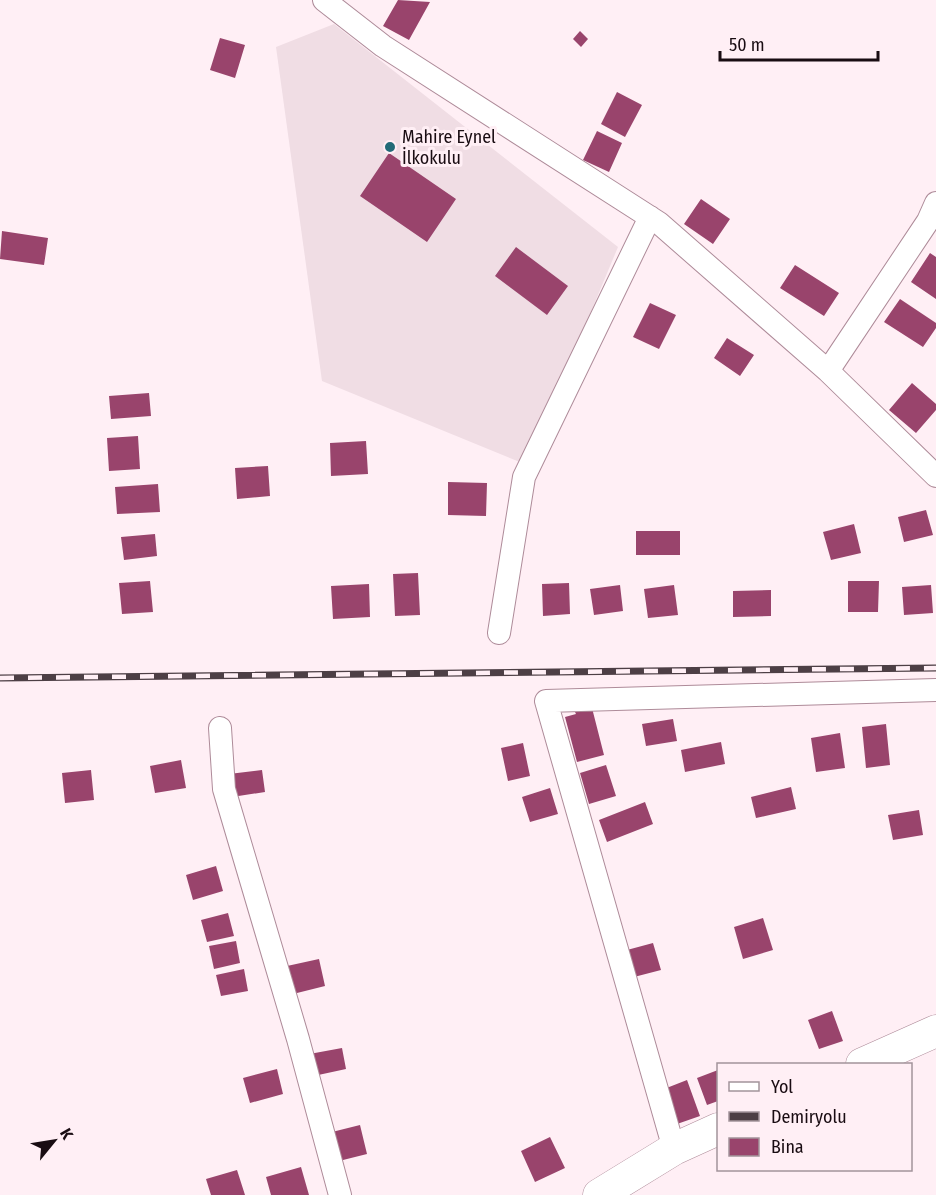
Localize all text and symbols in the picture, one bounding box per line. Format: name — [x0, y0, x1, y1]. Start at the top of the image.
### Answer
scale bar — [720, 24, 878, 62]
text: 50 m — [729, 34, 765, 56]
place label: Mahire Eynel İlkokulu — [402, 126, 496, 169]
marker: Mahire Eynel İlkokulu — [383, 140, 397, 154]
legend — [717, 1063, 912, 1171]
text: Yol — [771, 1076, 793, 1098]
text: Demiryolu — [771, 1106, 847, 1128]
north arrow — [24, 1111, 84, 1171]
text: K — [56, 1125, 77, 1143]
text: Bina — [771, 1136, 804, 1158]

